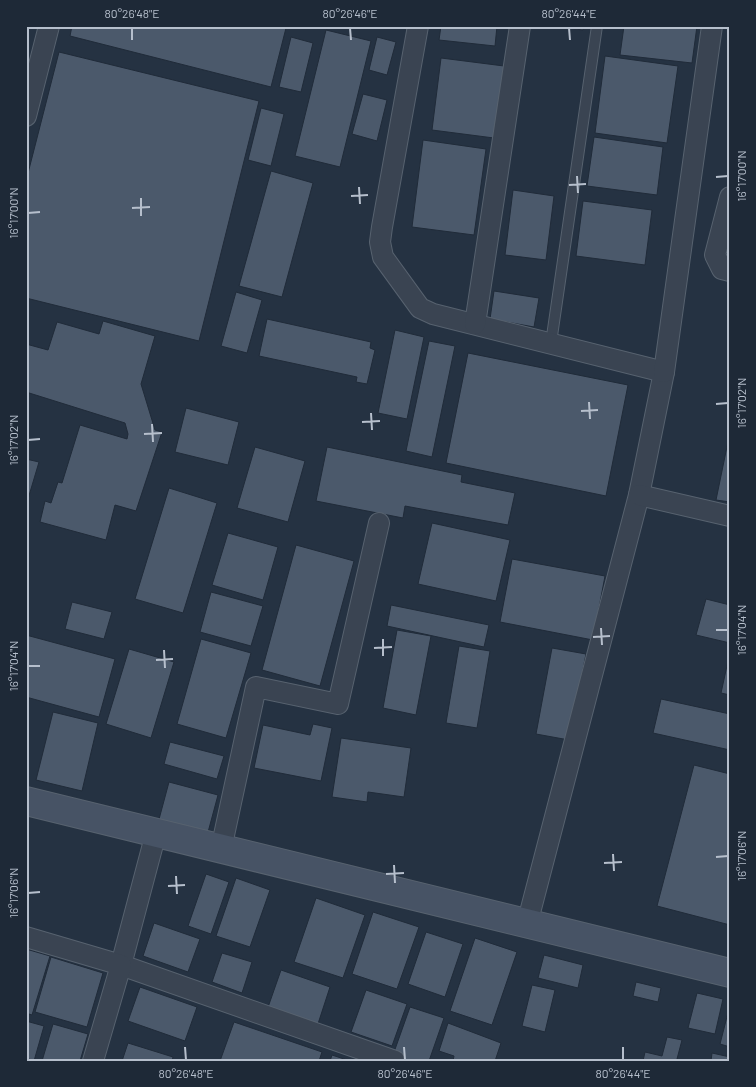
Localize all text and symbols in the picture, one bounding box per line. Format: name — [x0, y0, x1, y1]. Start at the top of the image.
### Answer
text: 80°26'48"E — [105, 6, 159, 20]
text: 80°26'46"E — [323, 6, 377, 20]
text: 80°26'44"E — [541, 6, 597, 20]
text: 16°17'00"N — [734, 150, 748, 202]
text: 16°17'00"N — [6, 187, 20, 239]
text: 16°17'02"N — [734, 378, 748, 428]
text: 16°17'02"N — [6, 415, 20, 465]
text: 16°17'04"N — [734, 605, 748, 655]
text: 16°17'04"N — [6, 641, 20, 691]
text: 16°17'06"N — [734, 831, 748, 881]
text: 16°17'06"N — [6, 868, 20, 918]
text: 80°26'48"E — [159, 1066, 213, 1080]
text: 80°26'46"E — [378, 1066, 432, 1080]
text: 80°26'44"E — [595, 1066, 651, 1080]

